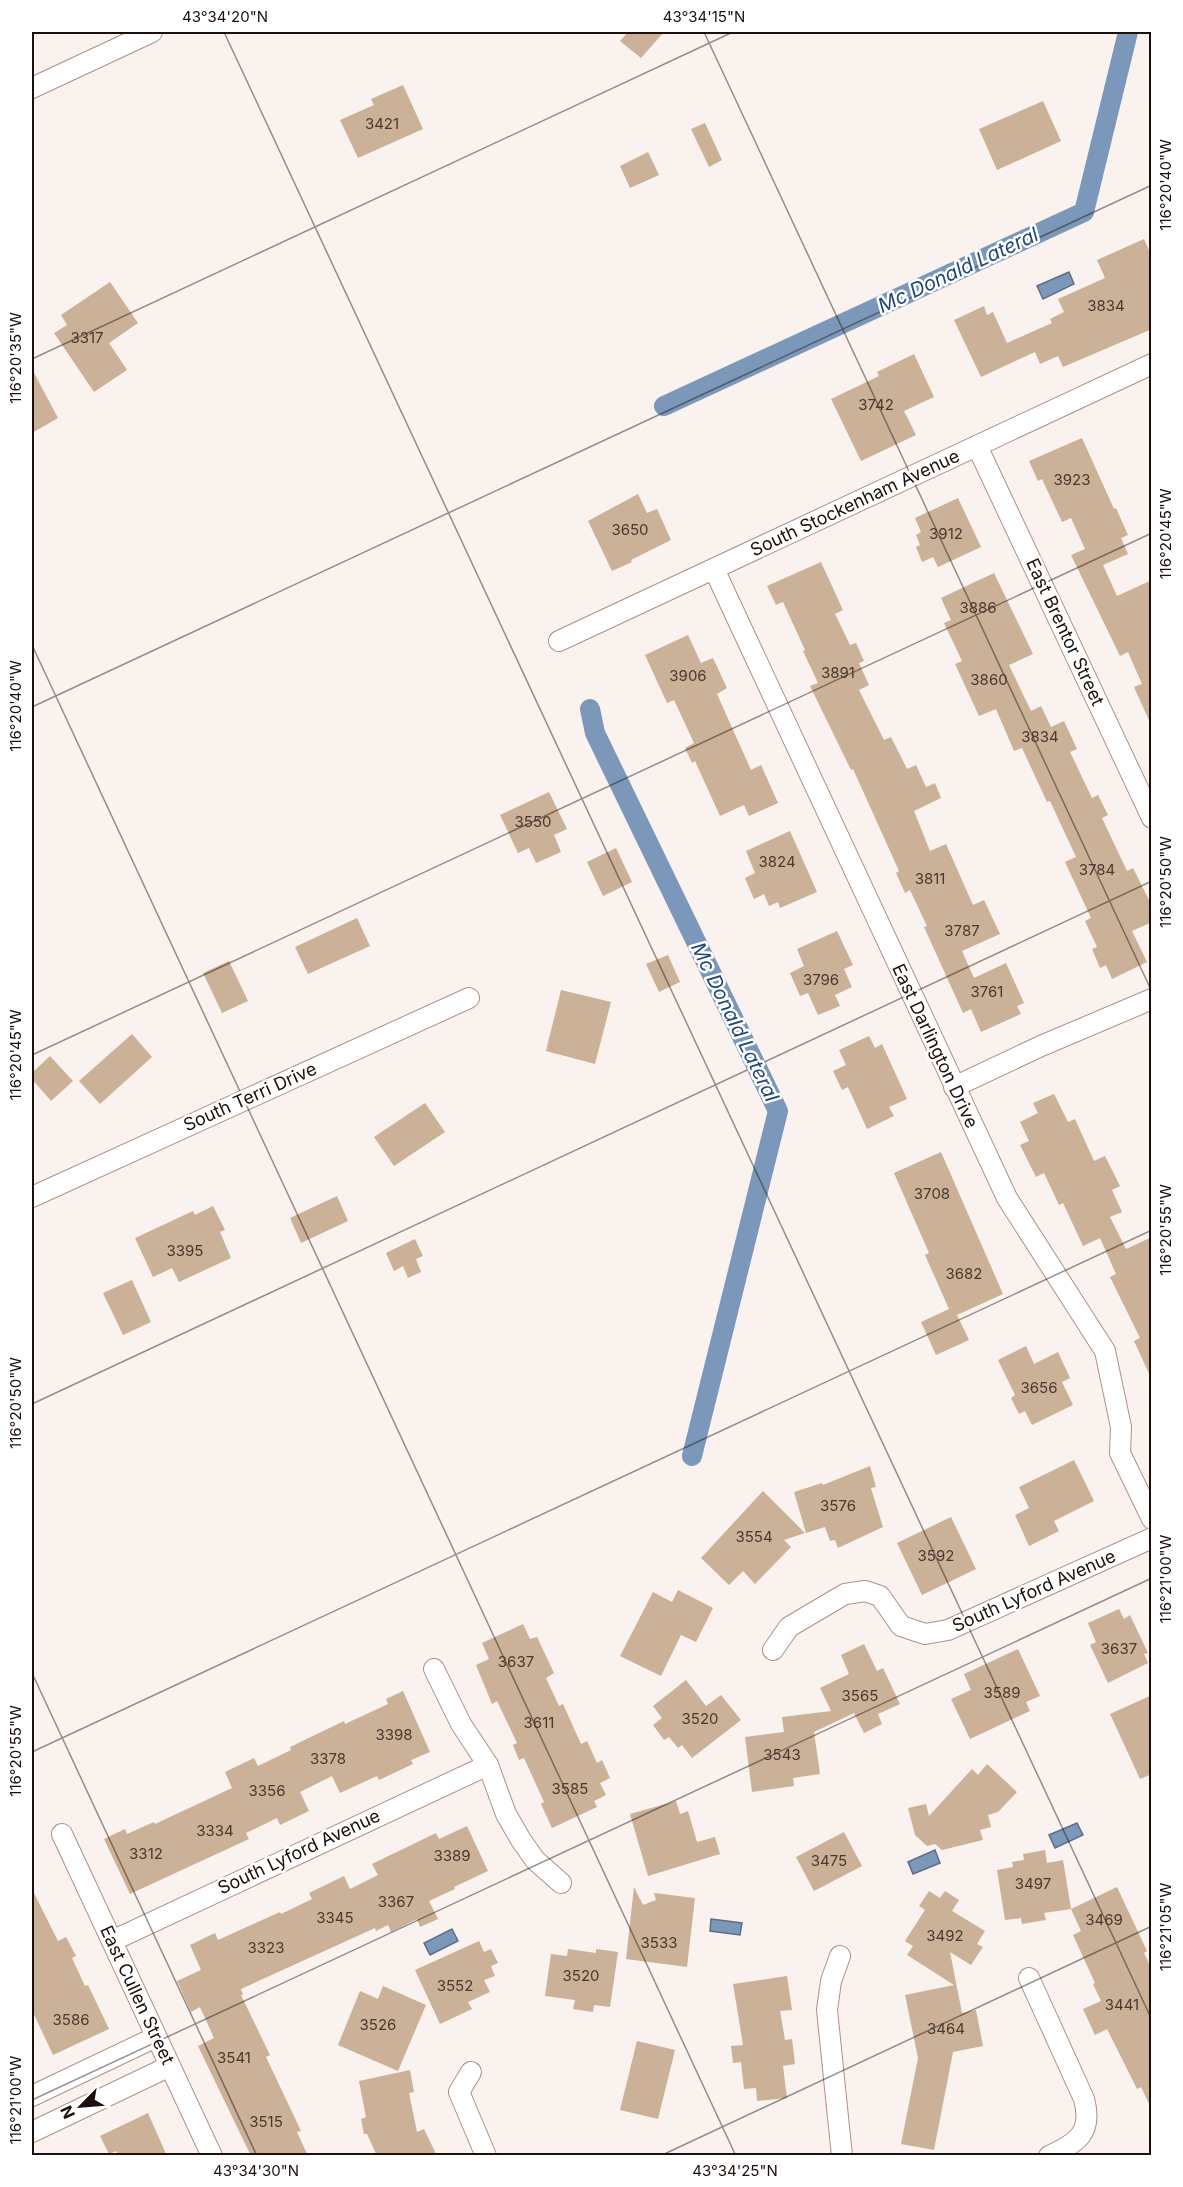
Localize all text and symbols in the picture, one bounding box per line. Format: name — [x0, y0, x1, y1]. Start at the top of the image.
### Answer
text: 43°34'20"N — [182, 7, 268, 26]
text: 43°34'15"N — [663, 7, 745, 26]
house number: 3421 — [365, 114, 399, 133]
text: 116°20'40"W — [1156, 139, 1175, 231]
water label: Mc Donald Lateral — [874, 222, 1042, 318]
house number: 3834 — [1087, 296, 1125, 315]
text: 116°20'35"W — [6, 312, 25, 404]
house number: 3317 — [70, 328, 104, 347]
house number: 3742 — [858, 395, 894, 414]
street label: South Stockenham Avenue — [747, 445, 963, 560]
house number: 3923 — [1054, 470, 1090, 489]
text: 116°20'45"W — [1156, 488, 1175, 580]
house number: 3650 — [611, 520, 649, 539]
house number: 3912 — [929, 524, 963, 543]
street label: East Brentor Street — [1022, 555, 1109, 709]
house number: 3886 — [959, 598, 997, 617]
text: 116°20'40"W — [6, 660, 25, 752]
house number: 3891 — [821, 663, 855, 682]
house number: 3906 — [669, 666, 707, 685]
house number: 3860 — [970, 670, 1008, 689]
house number: 3834 — [1021, 727, 1059, 746]
house number: 3550 — [515, 812, 551, 831]
text: 116°20'50"W — [1156, 836, 1175, 928]
house number: 3824 — [758, 852, 796, 871]
house number: 3784 — [1079, 860, 1115, 879]
house number: 3811 — [915, 869, 945, 888]
house number: 3787 — [944, 921, 980, 940]
water label: Mc Donald Lateral — [686, 938, 784, 1106]
street label: East Darlington Drive — [888, 960, 983, 1131]
house number: 3796 — [803, 970, 839, 989]
house number: 3761 — [971, 982, 1003, 1001]
text: 116°20'45"W — [6, 1009, 25, 1101]
street label: South Terri Drive — [180, 1058, 320, 1135]
house number: 3708 — [914, 1184, 950, 1203]
text: 116°20'55"W — [1156, 1184, 1175, 1276]
house number: 3395 — [167, 1241, 203, 1260]
house number: 3682 — [946, 1264, 983, 1283]
text: 116°20'50"W — [6, 1357, 25, 1449]
house number: 3656 — [1021, 1378, 1058, 1397]
house number: 3576 — [820, 1496, 856, 1515]
house number: 3554 — [735, 1527, 773, 1546]
text: 116°21'00"W — [1156, 1534, 1175, 1623]
street label: South Lyford Avenue — [949, 1545, 1119, 1636]
house number: 3592 — [918, 1546, 954, 1565]
house number: 3637 — [1101, 1639, 1137, 1658]
house number: 3637 — [498, 1652, 534, 1671]
house number: 3589 — [984, 1683, 1020, 1702]
house number: 3565 — [842, 1686, 878, 1705]
text: 116°20'55"W — [6, 1705, 25, 1797]
house number: 3520 — [682, 1709, 719, 1728]
house number: 3611 — [524, 1713, 554, 1732]
house number: 3398 — [375, 1725, 413, 1744]
house number: 3543 — [763, 1745, 801, 1764]
house number: 3378 — [310, 1749, 346, 1768]
house number: 3585 — [552, 1779, 588, 1798]
house number: 3356 — [249, 1781, 285, 1800]
street label: South Lyford Avenue — [214, 1805, 383, 1898]
house number: 3334 — [196, 1821, 234, 1840]
house number: 3312 — [129, 1844, 163, 1863]
house number: 3389 — [433, 1846, 471, 1865]
house number: 3475 — [811, 1851, 847, 1870]
house number: 3497 — [1015, 1874, 1051, 1893]
text: 116°21'05"W — [1156, 1883, 1175, 1971]
house number: 3367 — [378, 1892, 414, 1911]
house number: 3345 — [316, 1908, 354, 1927]
house number: 3469 — [1085, 1910, 1123, 1929]
street label: East Cullen Street — [96, 1922, 179, 2068]
house number: 3492 — [926, 1926, 964, 1945]
house number: 3533 — [641, 1933, 677, 1952]
house number: 3323 — [248, 1938, 284, 1957]
house number: 3520 — [563, 1966, 600, 1985]
house number: 3552 — [437, 1976, 473, 1995]
house number: 3441 — [1105, 1995, 1139, 2014]
house number: 3586 — [53, 2010, 89, 2029]
house number: 3526 — [360, 2015, 396, 2034]
house number: 3464 — [927, 2019, 965, 2038]
house number: 3541 — [217, 2048, 251, 2067]
text: 116°21'00"W — [6, 2055, 25, 2144]
north arrow — [51, 2076, 111, 2136]
text: N — [56, 2103, 79, 2122]
house number: 3515 — [249, 2112, 283, 2131]
text: 43°34'30"N — [213, 2161, 299, 2180]
text: 43°34'25"N — [692, 2161, 778, 2180]

